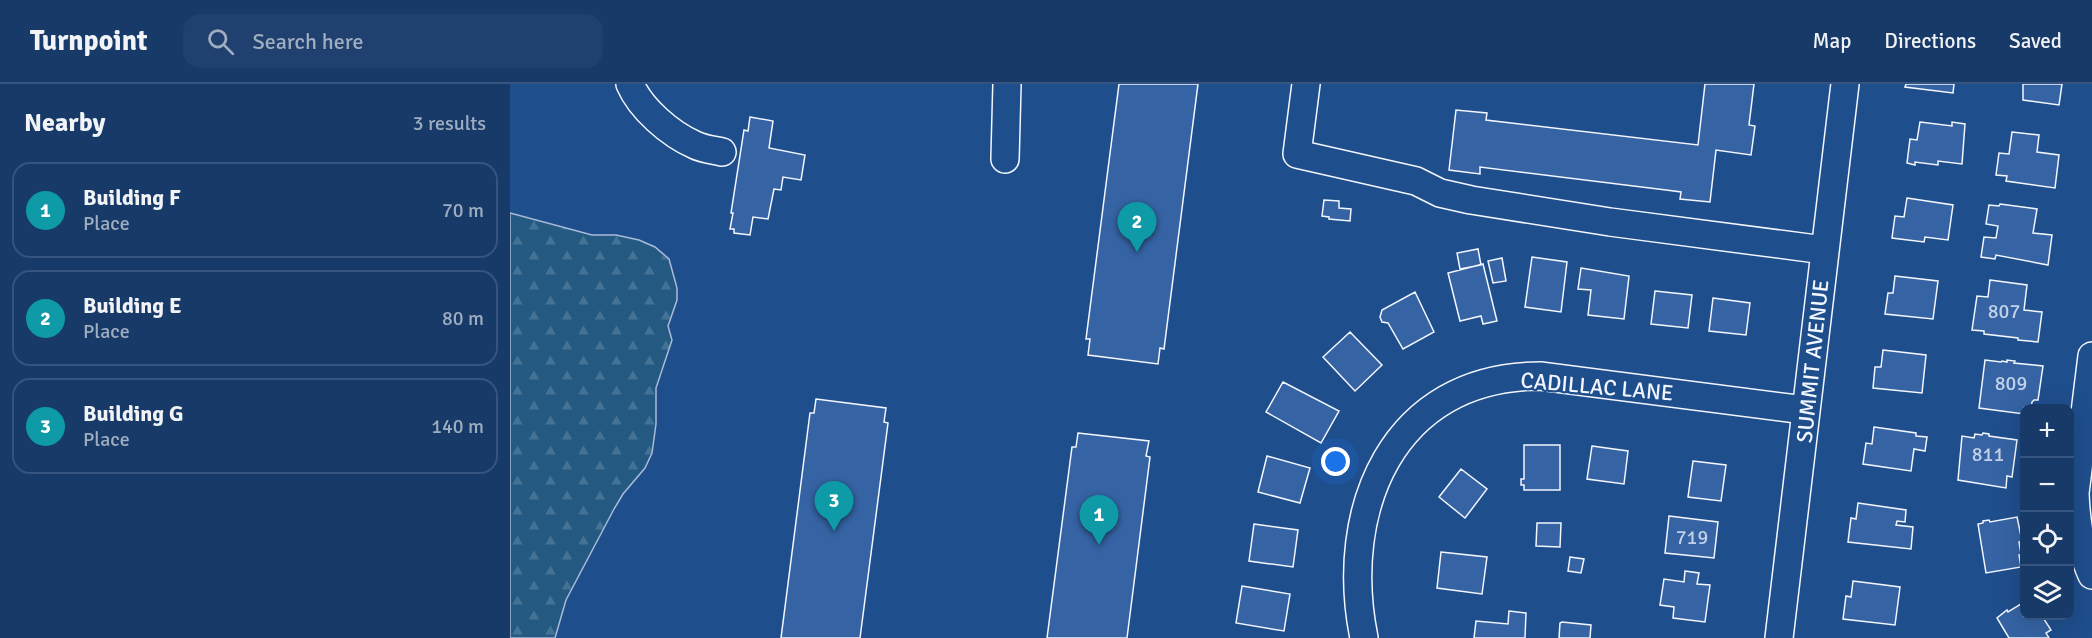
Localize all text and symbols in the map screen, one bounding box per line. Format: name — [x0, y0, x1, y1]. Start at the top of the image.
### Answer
search box — [183, 14, 603, 68]
text: Turnpoint — [30, 24, 147, 58]
icon: search — [204, 25, 237, 58]
text: Search here — [252, 28, 363, 55]
text: Map — [1813, 28, 1851, 54]
text: Directions — [1884, 28, 1976, 54]
text: Saved — [2009, 28, 2062, 54]
text: Nearby — [24, 107, 105, 139]
text: 3 results — [413, 111, 486, 136]
text: Building F — [83, 184, 181, 211]
text: 1 — [40, 198, 51, 223]
text: 70 m — [442, 198, 484, 223]
pin: 2 — [1118, 202, 1156, 252]
text: Place — [83, 211, 130, 236]
street label: SUMMIT AVENUE — [1790, 278, 1834, 444]
text: Building E — [83, 292, 182, 319]
house number: 807 — [1988, 299, 2020, 324]
text: 2 — [40, 306, 51, 331]
text: 80 m — [442, 306, 484, 331]
text: Place — [83, 319, 130, 344]
street label: CADILLAC LANE — [1519, 366, 1675, 407]
house number: 809 — [1995, 371, 2027, 396]
text: Building G — [83, 400, 183, 427]
map controls — [2020, 404, 2074, 620]
button: + — [2020, 404, 2074, 458]
text: 3 — [40, 414, 51, 439]
text: 140 m — [431, 414, 484, 439]
text: Place — [83, 427, 130, 452]
house number: 811 — [1972, 442, 2004, 467]
your location — [1321, 447, 1350, 476]
button: − — [2020, 458, 2074, 512]
pin: 3 — [814, 482, 854, 531]
pin: 1 — [1080, 496, 1118, 545]
button: locate — [2020, 512, 2074, 566]
house number: 719 — [1676, 525, 1708, 550]
button: layers — [2020, 566, 2074, 620]

